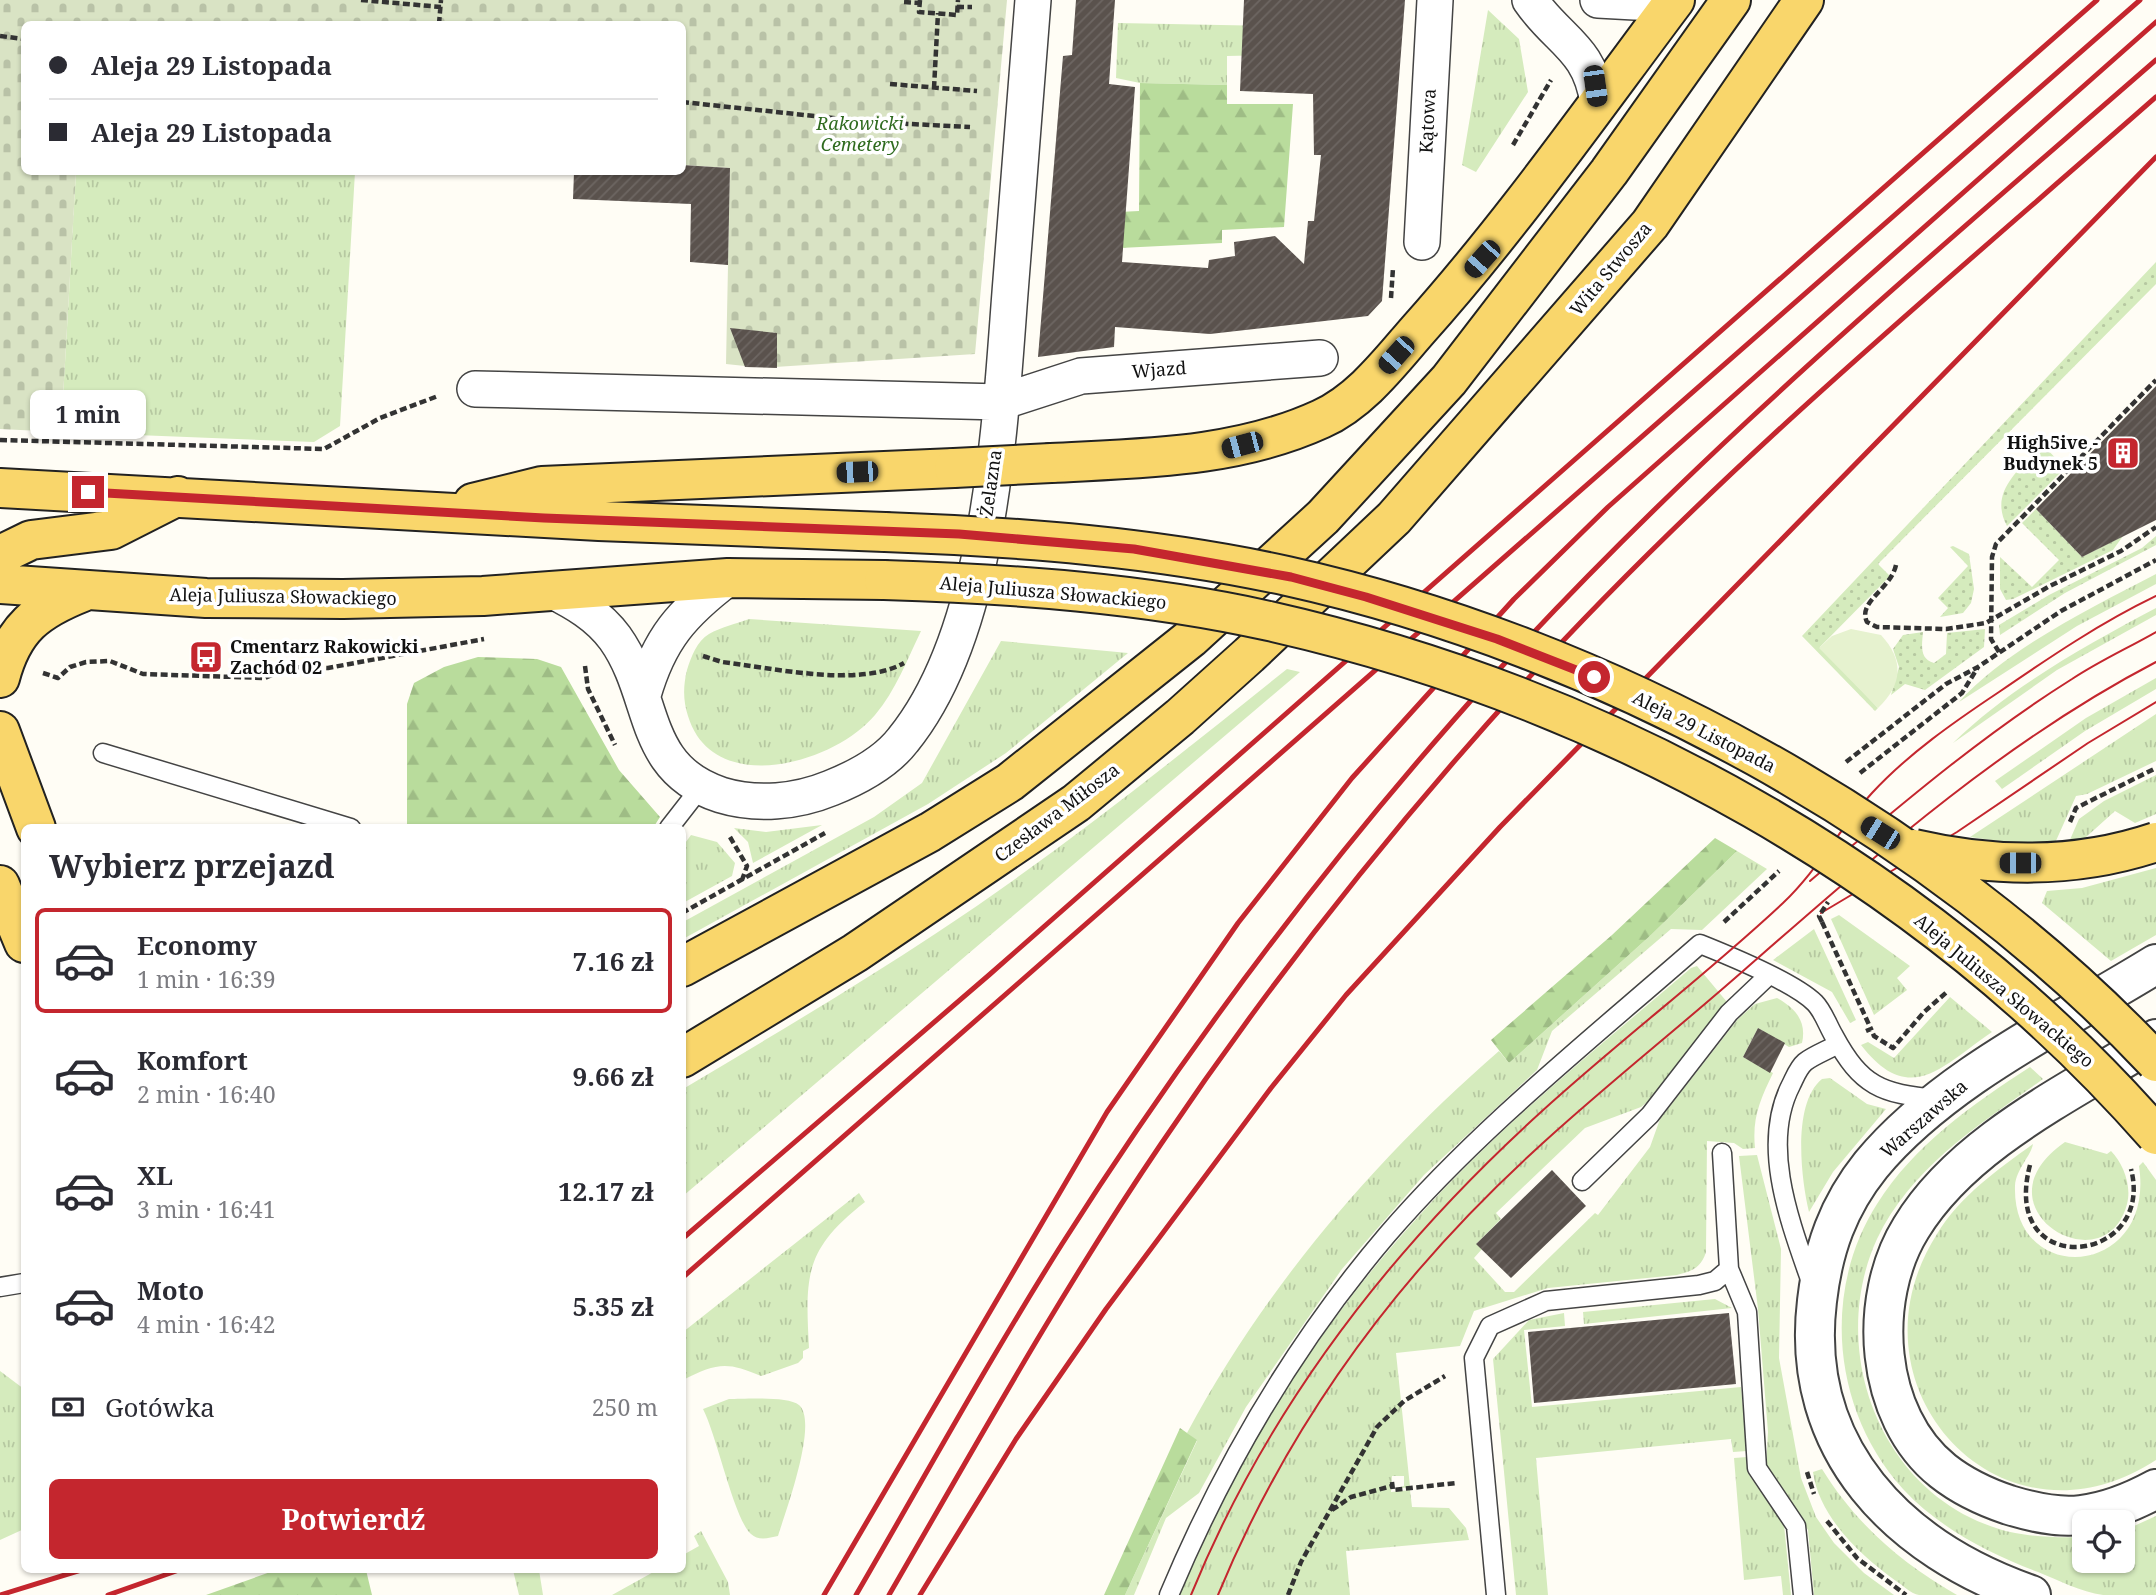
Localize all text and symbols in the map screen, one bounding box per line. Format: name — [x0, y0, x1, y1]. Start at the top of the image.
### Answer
text: Aleja 29 Listopada — [91, 47, 332, 83]
car — [1582, 64, 1609, 108]
street label: Kątowa — [1413, 88, 1441, 154]
park label: Rakowicki Cemetery — [815, 111, 904, 156]
text: Aleja 29 Listopada — [91, 114, 332, 150]
street label: Wita Stwosza — [1564, 217, 1656, 320]
car — [1461, 236, 1504, 282]
car — [1375, 332, 1418, 378]
street label: Wjazd — [1131, 355, 1187, 383]
callout: 1 min — [30, 391, 146, 440]
text: 1 min — [55, 398, 121, 430]
car — [1219, 429, 1266, 461]
place label: High5ive - Budynek 5 — [2003, 430, 2098, 475]
building icon: High5ive - Budynek 5 — [2104, 434, 2142, 472]
street label: Żelazna — [973, 448, 1007, 518]
car — [836, 461, 879, 483]
route end — [72, 476, 104, 508]
street label: Aleja Juliusza Słowackiego — [939, 570, 1167, 614]
street label: Aleja Juliusza Słowackiego — [169, 582, 397, 610]
place label: Cmentarz Rakowicki Zachód 02 — [230, 634, 419, 679]
bus stop icon: Cmentarz Rakowicki Zachód 02 — [187, 638, 225, 676]
route start — [1578, 661, 1610, 693]
street label: Aleja 29 Listopada — [1629, 685, 1780, 777]
street label: Czesława Miłosza — [989, 757, 1124, 867]
car — [1857, 813, 1904, 853]
text: Wybierz przejazd — [49, 844, 335, 887]
car — [2000, 853, 2042, 874]
street label: Aleja Juliusza Słowackiego — [1910, 908, 2099, 1073]
text: Economy — [137, 927, 257, 963]
icon: car — [53, 929, 116, 992]
text: 7.16 zł — [573, 943, 654, 979]
text: 1 min · 16:39 — [137, 963, 275, 995]
text: Komfort — [137, 1042, 248, 1078]
icon: car — [53, 1044, 116, 1107]
text: 9.66 zł — [573, 1058, 654, 1094]
street label: Warszawska — [1875, 1074, 1972, 1163]
text: 2 min · 16:40 — [137, 1078, 275, 1110]
text: XL — [137, 1157, 173, 1193]
icon: car — [53, 1159, 116, 1222]
text: 12.17 zł — [558, 1173, 654, 1209]
text: 3 min · 16:41 — [137, 1193, 275, 1225]
text: Moto — [137, 1272, 204, 1308]
icon: car — [53, 1274, 116, 1337]
text: 5.35 zł — [573, 1288, 654, 1324]
text: 4 min · 16:42 — [137, 1308, 275, 1340]
icon: cash — [49, 1388, 87, 1426]
text: Gotówka — [105, 1389, 215, 1425]
text: 250 m — [592, 1391, 658, 1423]
button: Potwierdź — [49, 1479, 658, 1559]
map controls — [2072, 1510, 2135, 1573]
button: locate — [2072, 1510, 2135, 1573]

